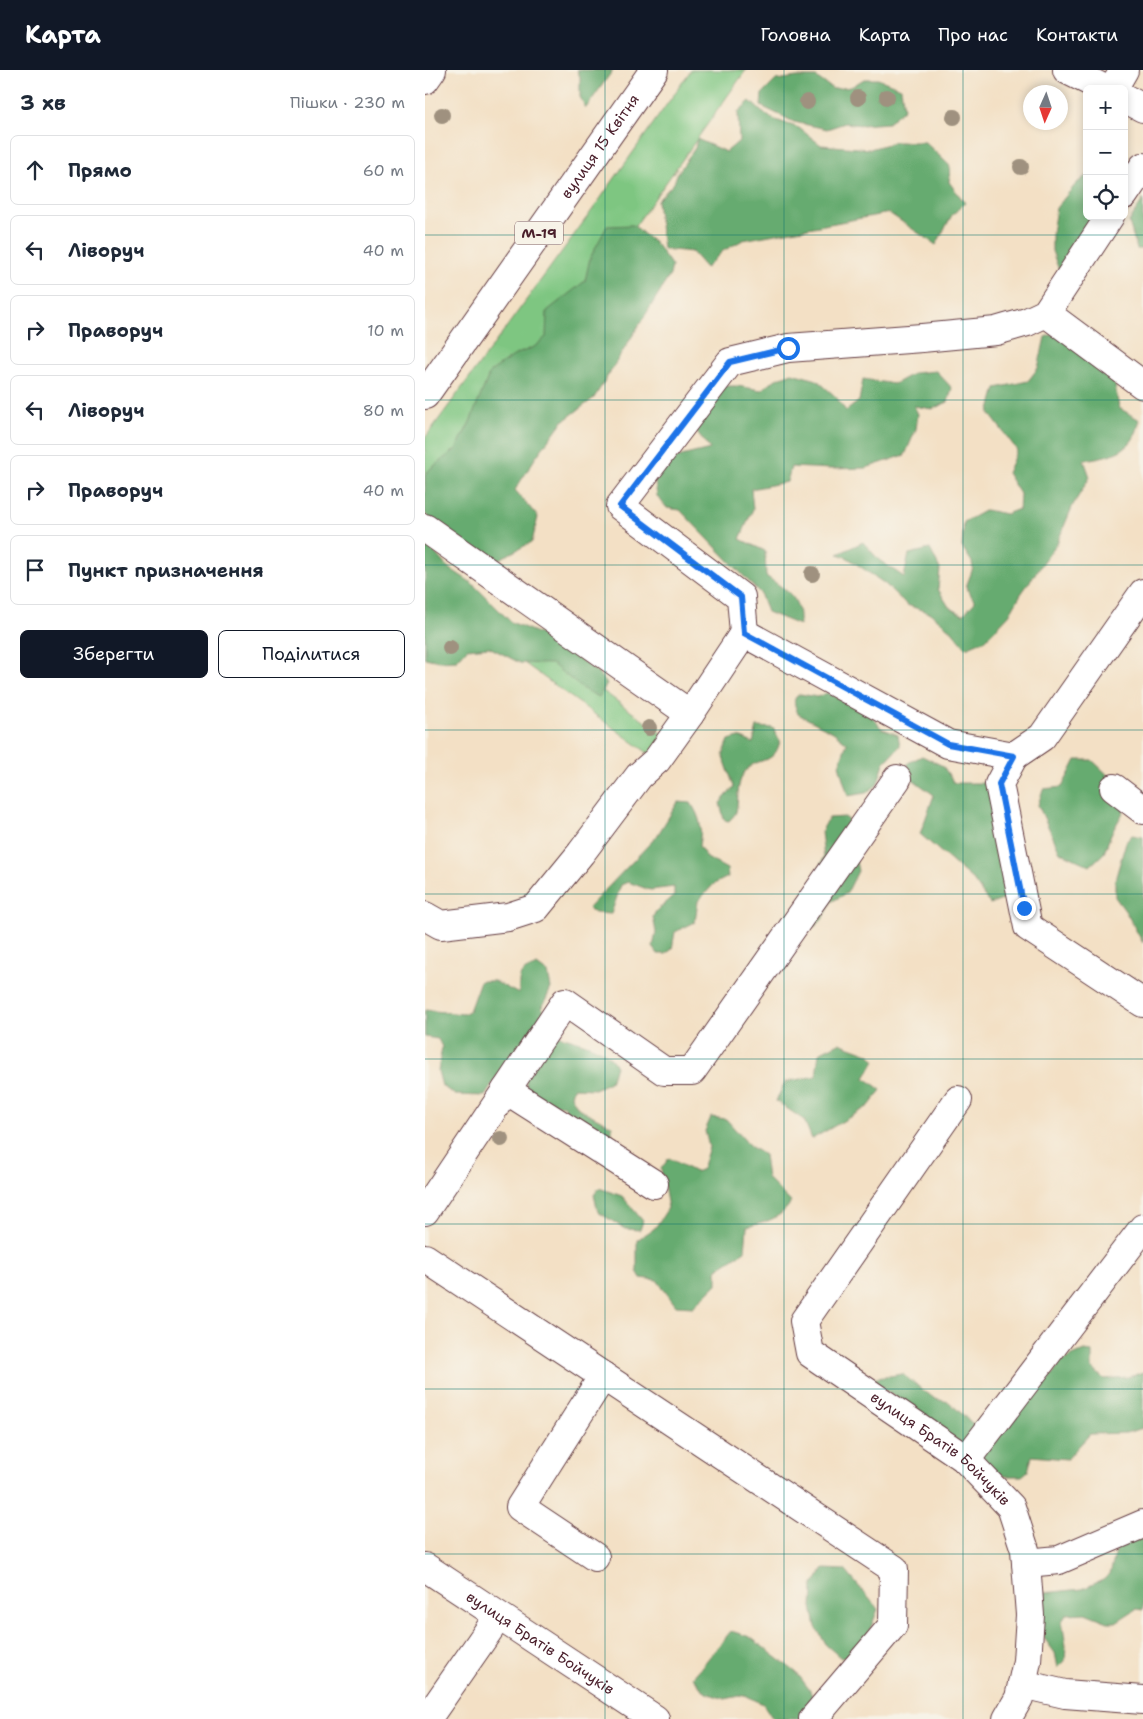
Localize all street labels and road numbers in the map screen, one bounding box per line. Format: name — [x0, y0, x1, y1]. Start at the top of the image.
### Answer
street label: вулиця 15 Квітня — [556, 90, 644, 203]
road number: М-19 — [515, 222, 563, 244]
street label: вулиця Братів Бойчуків — [867, 1387, 1015, 1510]
street label: вулиця Братів Бойчуків — [462, 1587, 618, 1699]

